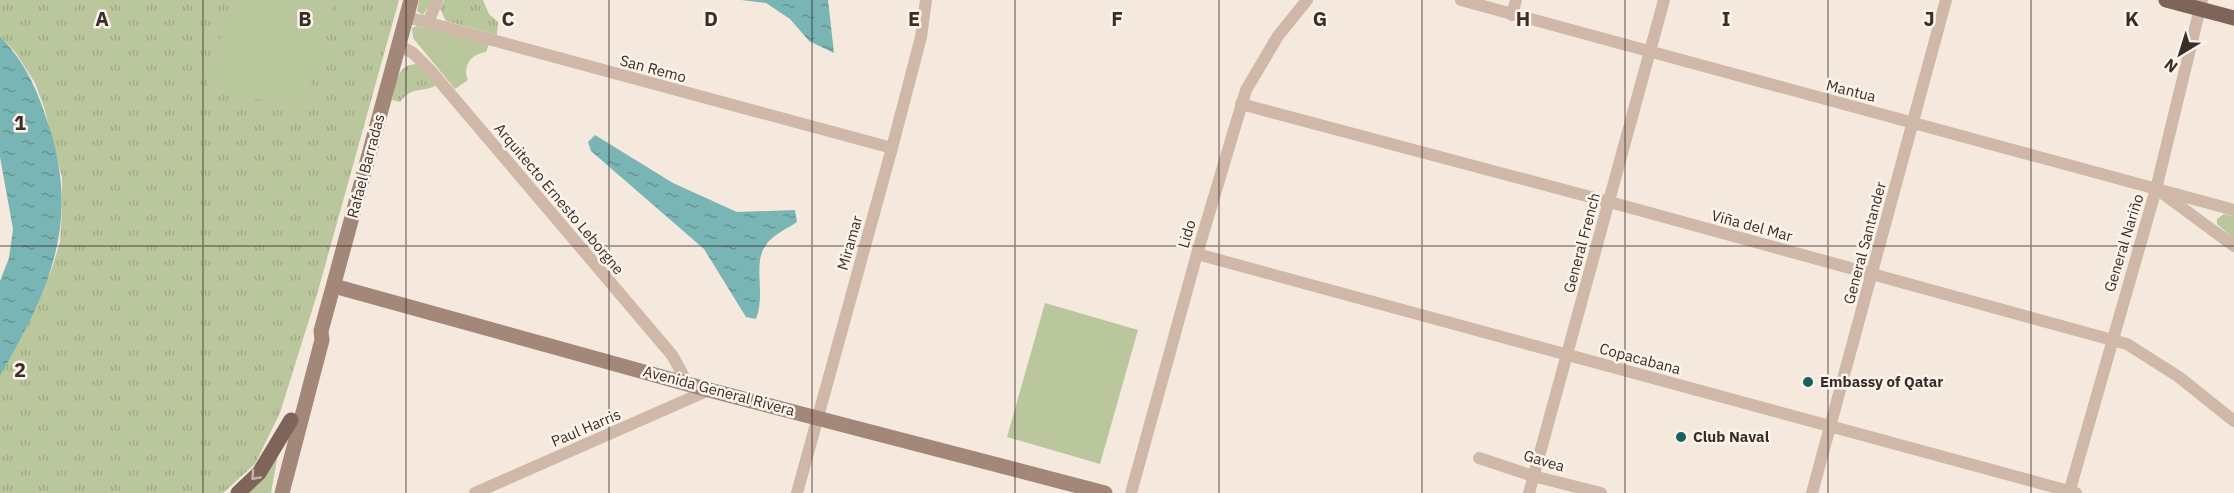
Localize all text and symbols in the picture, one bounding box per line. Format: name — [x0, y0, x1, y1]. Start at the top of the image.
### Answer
text: A — [95, 5, 109, 32]
text: B — [298, 5, 312, 32]
text: C — [501, 5, 515, 32]
text: D — [704, 5, 718, 32]
text: E — [908, 5, 920, 32]
text: F — [1111, 5, 1123, 32]
text: G — [1313, 5, 1327, 32]
text: H — [1516, 5, 1530, 32]
text: I — [1722, 5, 1730, 32]
text: J — [1923, 5, 1935, 32]
text: K — [2125, 5, 2139, 32]
north arrow — [2150, 24, 2210, 84]
street label: San Remo — [618, 51, 688, 86]
text: N — [2160, 54, 2181, 77]
street label: Mantua — [1824, 75, 1878, 106]
text: 1 — [14, 109, 26, 136]
street label: Rafael Barradas — [342, 112, 389, 220]
street label: Arquitecto Ernesto Leborgne — [490, 119, 628, 278]
street label: General Santander — [1839, 179, 1890, 306]
street label: General French — [1559, 191, 1604, 295]
street label: General Nariño — [2100, 192, 2147, 294]
street label: Viña del Mar — [1709, 206, 1795, 246]
street label: Miramar — [833, 213, 867, 272]
street label: Lido — [1173, 218, 1200, 250]
street label: Copacabana — [1597, 339, 1683, 378]
text: 2 — [14, 356, 26, 383]
street label: Avenida General Rivera — [641, 361, 797, 420]
place label: Embassy of Qatar — [1820, 372, 1943, 391]
marker: Embassy of Qatar — [1801, 375, 1815, 389]
street label: Paul Harris — [548, 404, 623, 451]
place label: Club Naval — [1693, 427, 1770, 446]
marker: Club Naval — [1674, 430, 1688, 444]
street label: Gavea — [1521, 445, 1567, 476]
one-way arrow — [251, 469, 262, 480]

